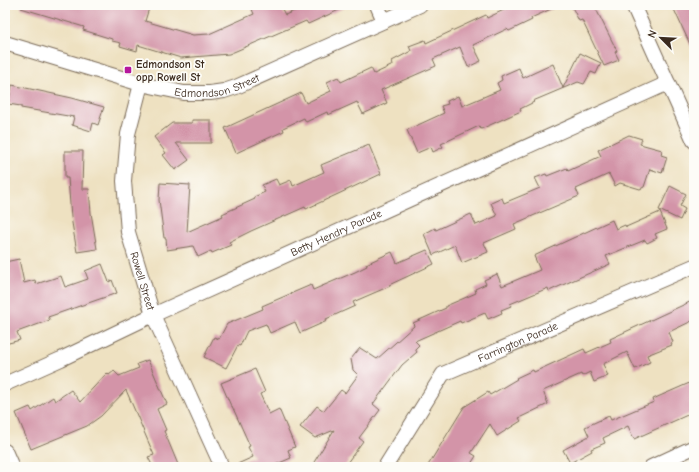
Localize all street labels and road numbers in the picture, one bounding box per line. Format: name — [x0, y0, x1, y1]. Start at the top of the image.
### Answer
street label: Edmondson Street — [173, 71, 262, 100]
street label: Betty Hendry Parade — [289, 207, 384, 259]
street label: Rowell Street — [127, 250, 157, 312]
street label: Farrington Parade — [476, 319, 560, 365]

